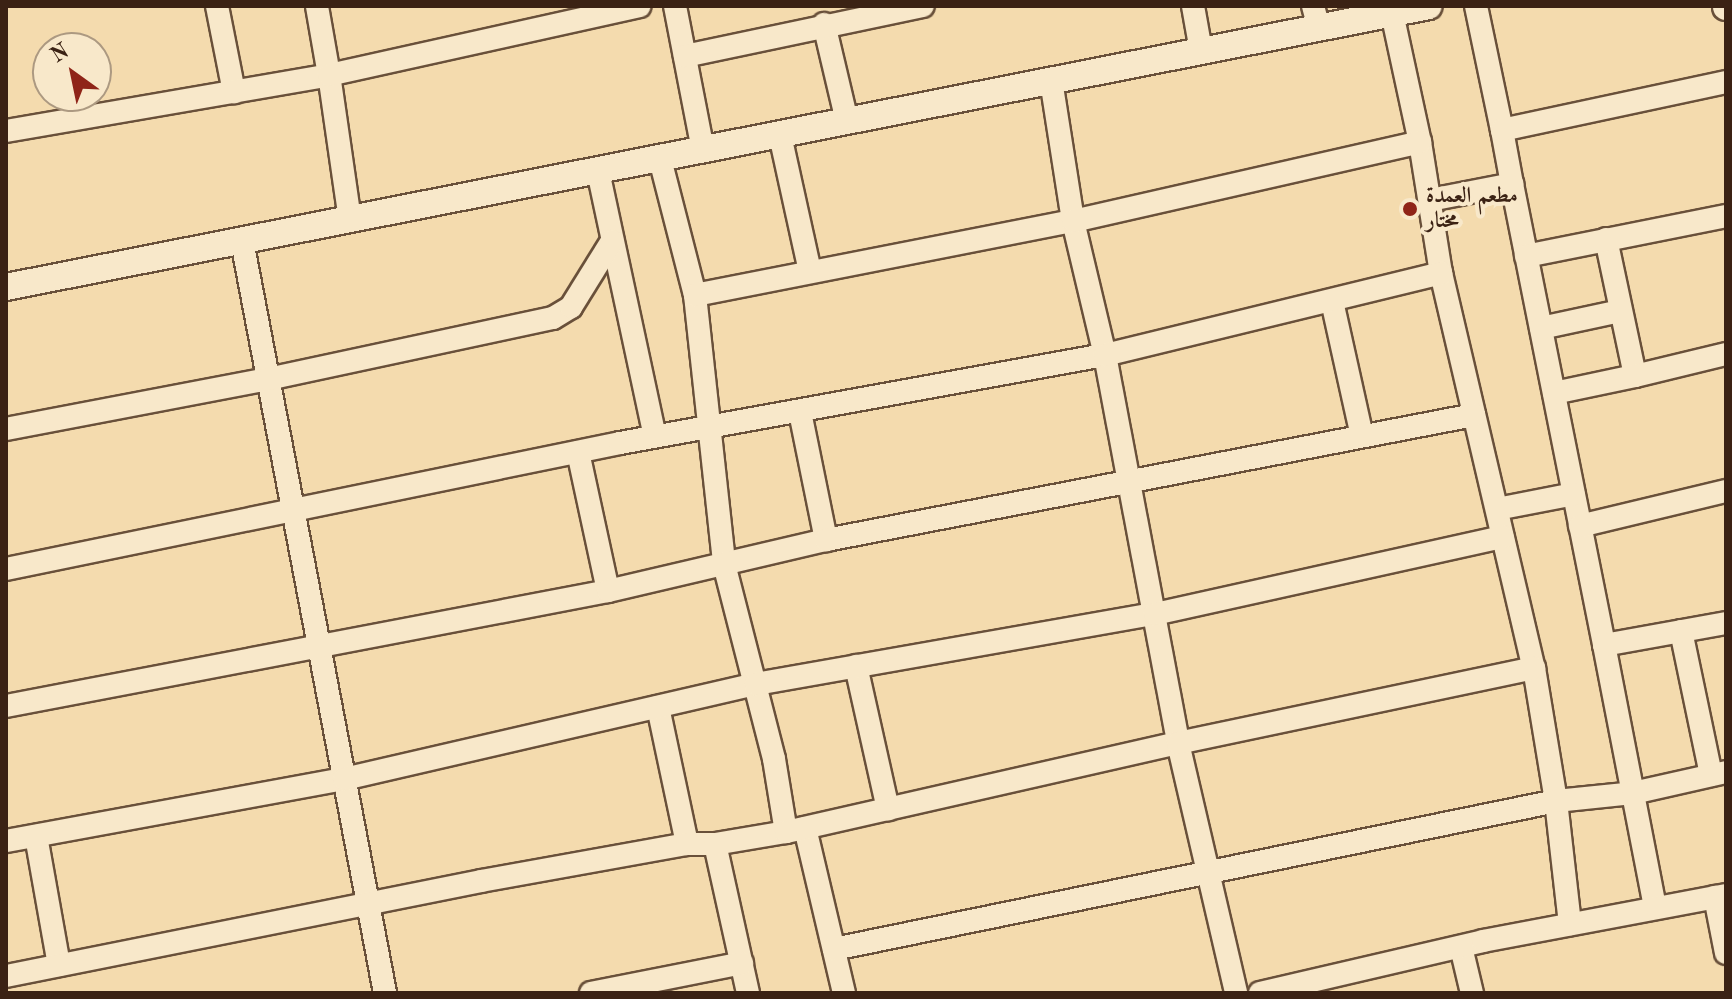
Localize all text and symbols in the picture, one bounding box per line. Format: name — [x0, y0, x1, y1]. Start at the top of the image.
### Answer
north arrow — [32, 32, 112, 112]
text: N — [47, 40, 73, 67]
place label: مطعم العمدة مختار — [1426, 183, 1518, 234]
marker: مطعم العمدة مختار — [1401, 200, 1419, 218]

